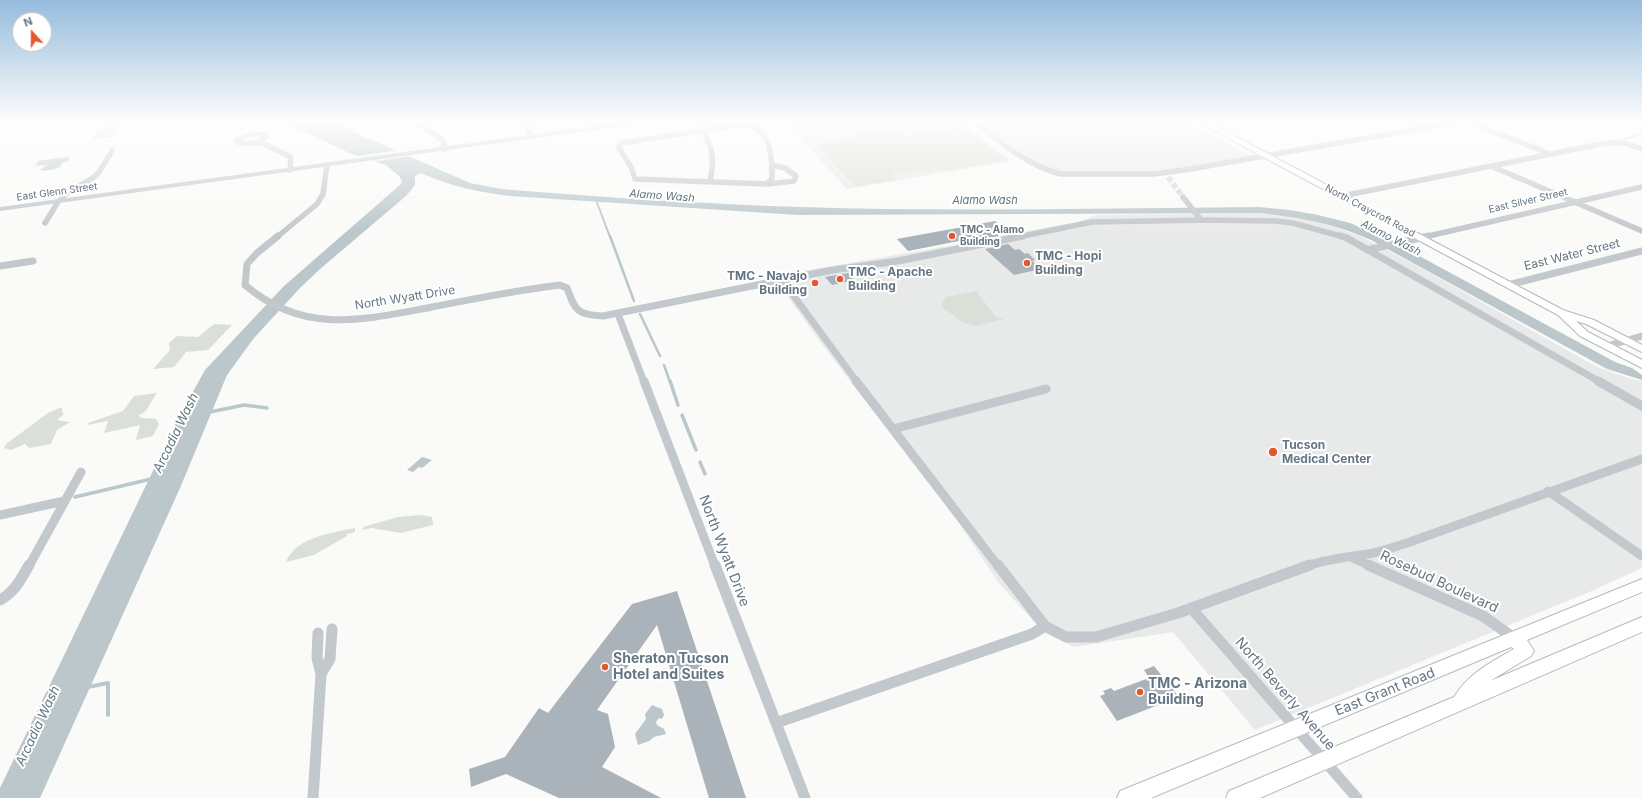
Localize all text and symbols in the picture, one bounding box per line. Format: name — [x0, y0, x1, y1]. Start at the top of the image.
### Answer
north arrow — [12, 12, 52, 52]
text: N — [22, 14, 34, 30]
street label: East Glenn Street — [16, 180, 98, 204]
street label: North Craycroft Road — [1323, 182, 1417, 240]
street label: East Silver Street — [1488, 186, 1568, 216]
water label: Alamo Wash — [629, 187, 695, 205]
water label: Alamo Wash — [952, 194, 1018, 208]
water label: Alamo Wash — [1359, 217, 1423, 259]
place label: TMC - Alamo Building — [960, 224, 1024, 248]
marker: TMC - Alamo Building — [947, 231, 957, 241]
street label: East Water Street — [1523, 236, 1621, 274]
place label: TMC - Hopi Building — [1035, 249, 1102, 277]
marker: TMC - Hopi Building — [1022, 258, 1032, 268]
place label: TMC - Apache Building — [848, 265, 933, 293]
place label: TMC - Navajo Building — [727, 269, 807, 297]
marker: TMC - Apache Building — [835, 274, 845, 284]
marker: TMC - Navajo Building — [810, 278, 820, 288]
street label: North Wyatt Drive — [354, 283, 456, 313]
water label: Arcadia Wash — [150, 391, 202, 475]
place label: Tucson Medical Center — [1282, 438, 1371, 466]
marker: Tucson Medical Center — [1267, 446, 1279, 458]
street label: North Wyatt Drive — [695, 493, 753, 609]
street label: Rosebud Boulevard — [1377, 547, 1501, 617]
street label: North Beverly Avenue — [1231, 634, 1339, 754]
place label: Sheraton Tucson Hotel and Suites — [613, 651, 729, 684]
marker: Sheraton Tucson Hotel and Suites — [600, 662, 610, 672]
street label: East Grant Road — [1333, 664, 1437, 720]
place label: TMC - Arizona Building — [1148, 676, 1247, 708]
water label: Arcadia Wash — [13, 684, 63, 768]
marker: TMC - Arizona Building — [1135, 687, 1145, 697]

